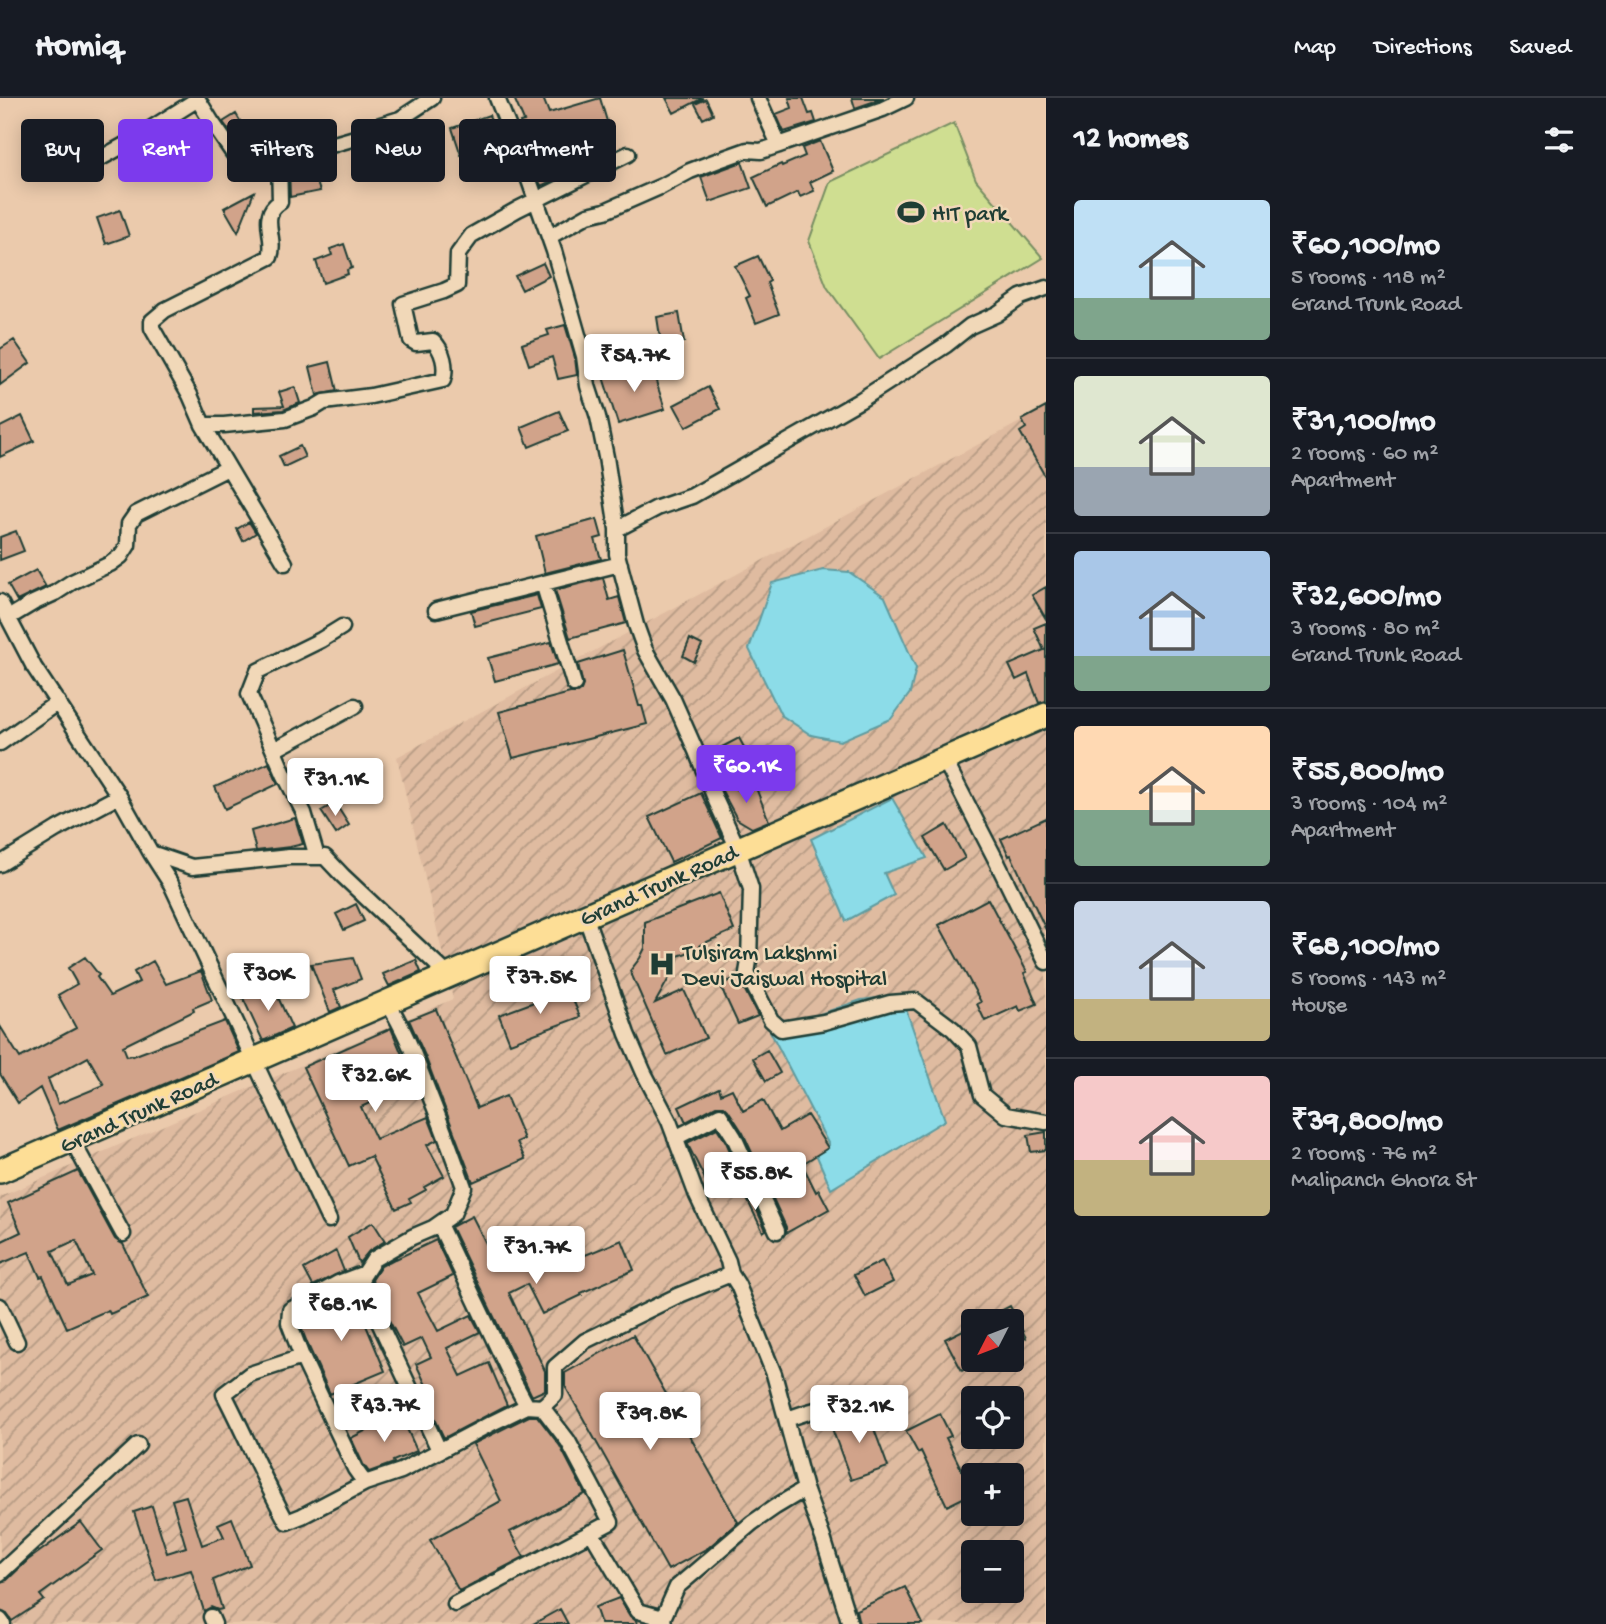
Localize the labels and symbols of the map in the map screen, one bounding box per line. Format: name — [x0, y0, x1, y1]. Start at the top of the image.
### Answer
sports icon: HIT park — [896, 197, 926, 227]
place label: HIT park — [932, 202, 1010, 229]
pin: ₹54.7K — [577, 334, 691, 394]
pin: ₹60.1K — [689, 746, 803, 805]
pin: ₹31.1K — [278, 758, 392, 818]
street label: Grand Trunk Road — [576, 840, 744, 934]
place label: Tulsiram Lakshmi Devi Jaiswal Hospital — [681, 941, 887, 994]
hospital icon: Tulsiram Lakshmi Devi Jaiswal Hospital — [647, 949, 677, 979]
pin: ₹30K — [227, 954, 309, 1013]
pin: ₹37.5K — [483, 956, 597, 1016]
pin: ₹32.6K — [318, 1054, 432, 1114]
street label: Grand Trunk Road — [56, 1067, 224, 1161]
pin: ₹55.8K — [698, 1152, 812, 1212]
pin: ₹31.7K — [479, 1226, 593, 1286]
pin: ₹68.1K — [284, 1284, 398, 1343]
north arrow — [961, 1309, 1024, 1372]
pin: ₹43.7K — [327, 1384, 441, 1444]
pin: ₹32.1K — [802, 1386, 916, 1445]
pin: ₹39.8K — [593, 1392, 707, 1452]

